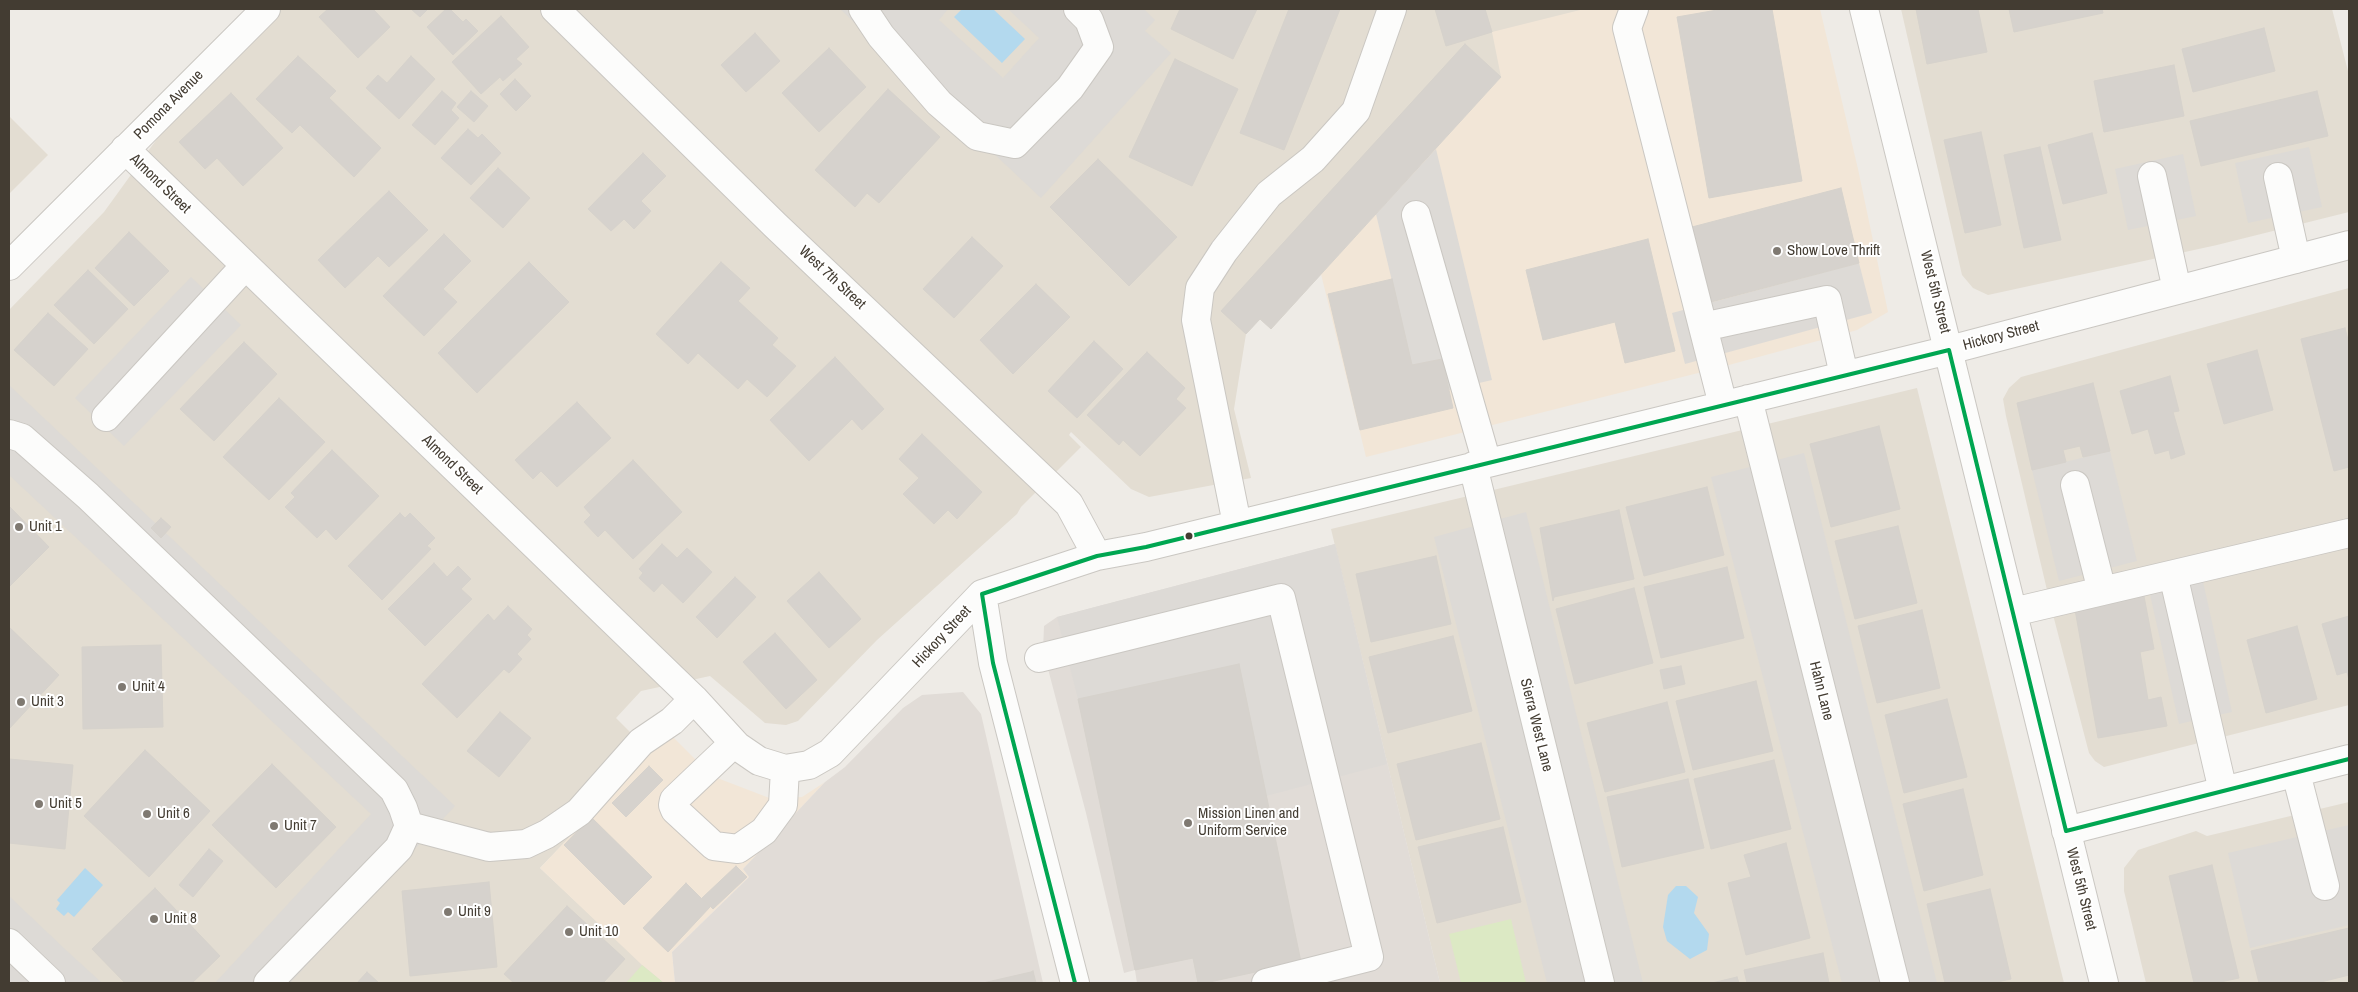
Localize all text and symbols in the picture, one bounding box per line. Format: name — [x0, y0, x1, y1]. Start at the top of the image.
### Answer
street label: Pomona Avenue — [131, 67, 207, 143]
street label: Almond Street — [126, 150, 194, 218]
place label: Show Love Thrift — [1787, 242, 1880, 260]
street label: West 7th Street — [795, 243, 869, 313]
marker: Show Love Thrift — [1771, 245, 1783, 257]
street label: West 5th Street — [1916, 249, 1954, 335]
street label: Hickory Street — [1961, 317, 2041, 355]
street label: Almond Street — [418, 431, 486, 499]
place label: Unit 1 — [29, 518, 62, 536]
marker: Unit 1 — [13, 521, 25, 533]
unlabelled marker — [1184, 531, 1194, 541]
street label: Hickory Street — [909, 602, 975, 672]
street label: Hahn Lane — [1805, 660, 1837, 722]
street label: Sierra West Lane — [1516, 676, 1556, 774]
place label: Unit 4 — [132, 678, 165, 696]
marker: Unit 4 — [116, 681, 128, 693]
place label: Unit 3 — [31, 693, 64, 711]
marker: Unit 3 — [15, 696, 27, 708]
place label: Unit 5 — [49, 795, 82, 813]
marker: Unit 5 — [33, 798, 45, 810]
place label: Unit 6 — [157, 805, 190, 823]
place label: Mission Linen and Uniform Service — [1198, 805, 1299, 840]
marker: Unit 6 — [141, 808, 153, 820]
place label: Unit 7 — [284, 817, 317, 835]
marker: Mission Linen and Uniform Service — [1182, 817, 1194, 829]
marker: Unit 7 — [268, 820, 280, 832]
street label: West 5th Street — [2062, 846, 2100, 932]
place label: Unit 9 — [458, 903, 491, 921]
marker: Unit 9 — [442, 906, 454, 918]
place label: Unit 8 — [164, 910, 197, 928]
marker: Unit 8 — [148, 913, 160, 925]
place label: Unit 10 — [579, 923, 619, 941]
marker: Unit 10 — [563, 926, 575, 938]

